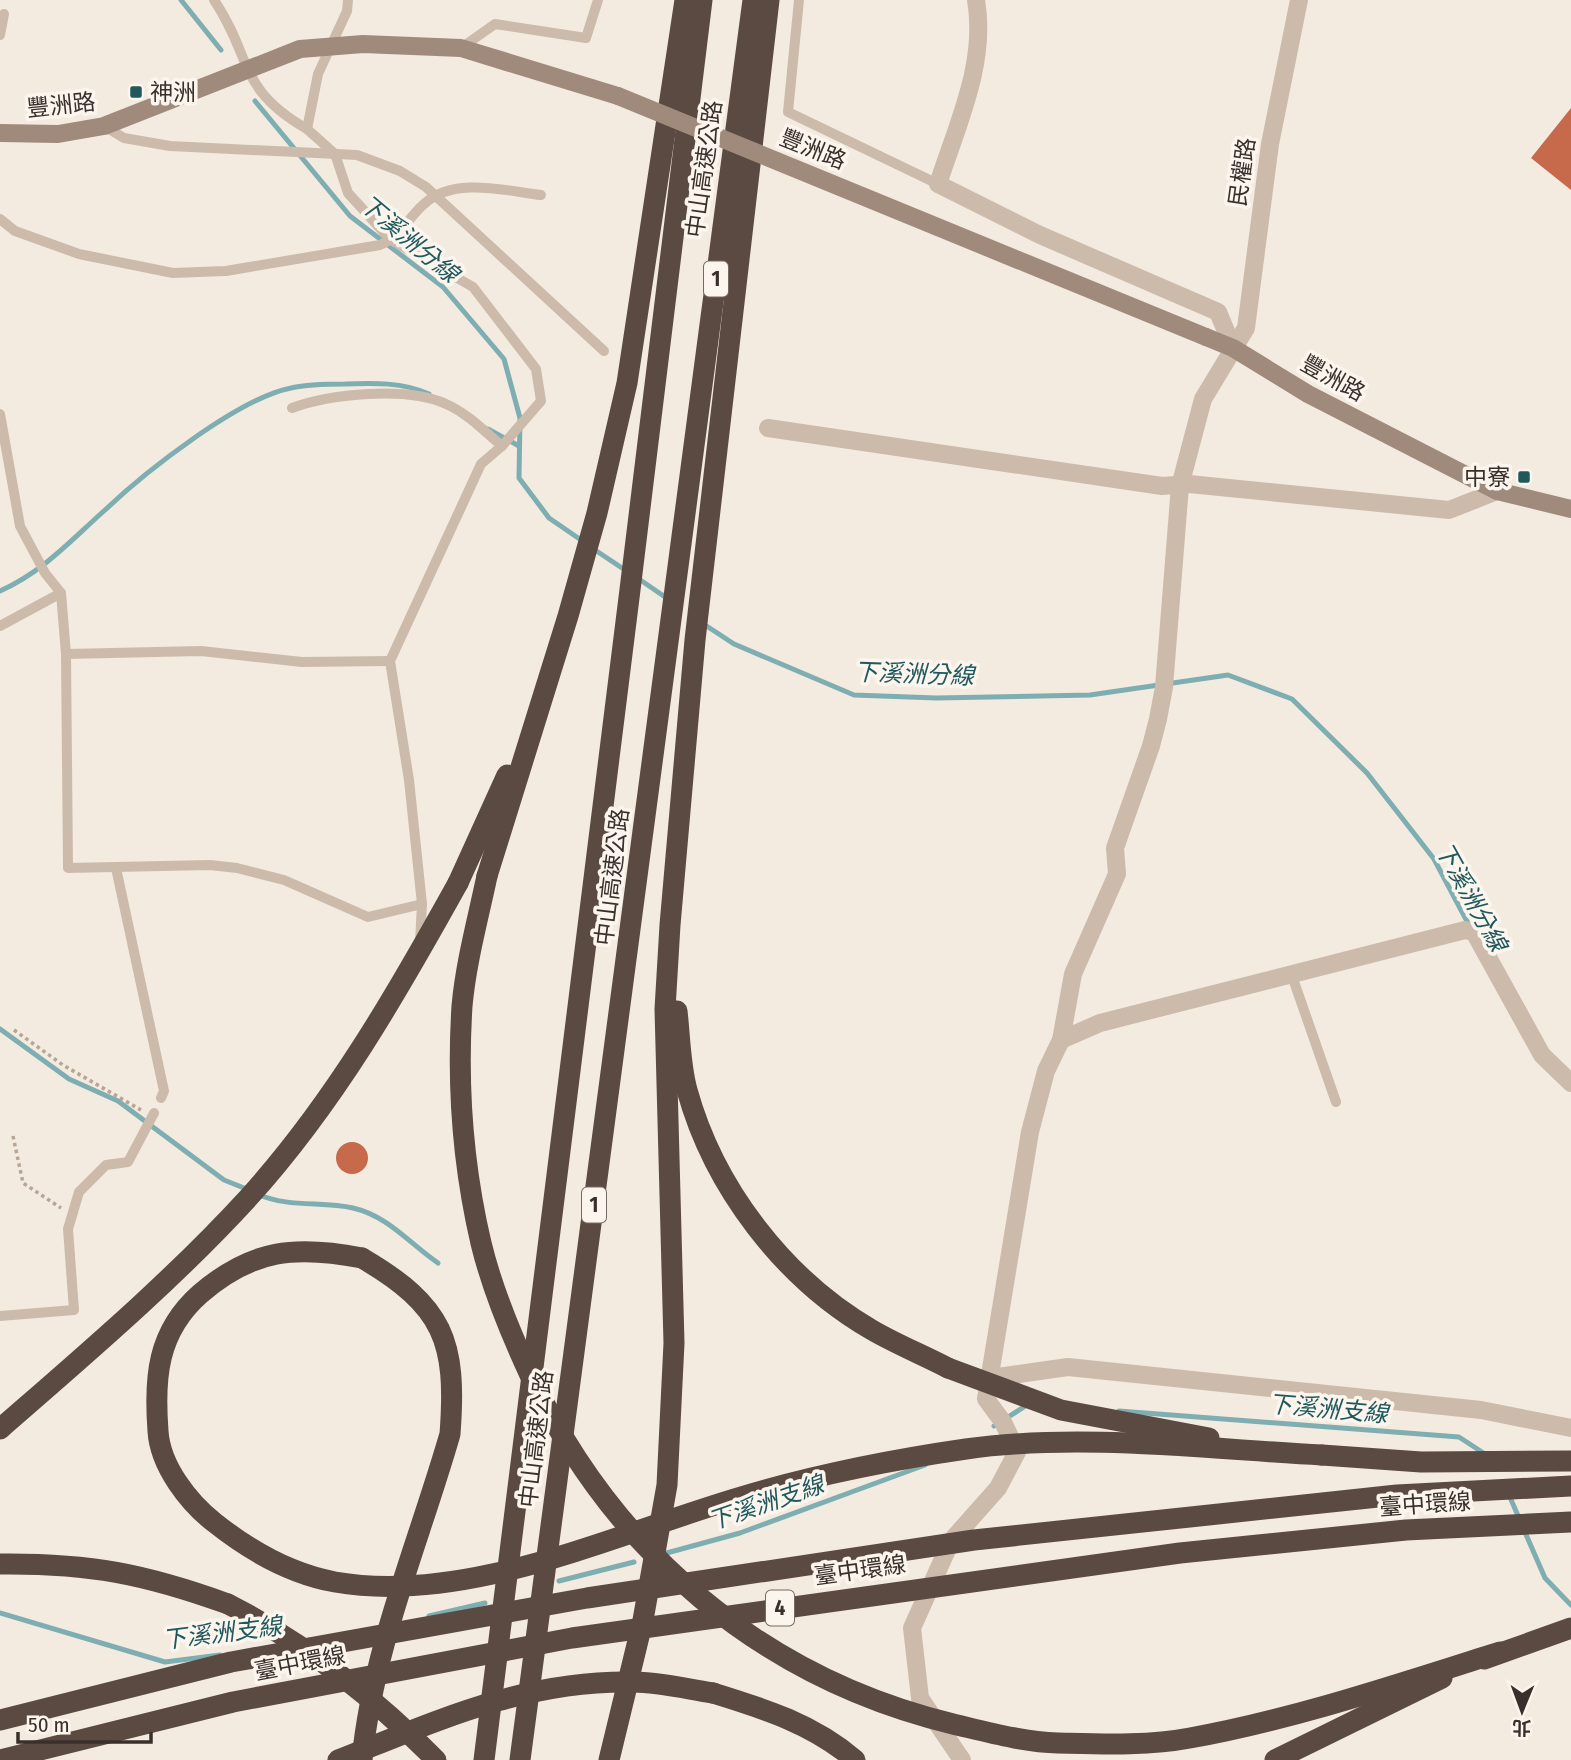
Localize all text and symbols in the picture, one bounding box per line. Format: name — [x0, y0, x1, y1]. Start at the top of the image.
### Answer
place label: 神洲 — [150, 78, 196, 106]
marker: 神洲 — [128, 84, 144, 100]
street label: 豐洲路 — [25, 87, 97, 123]
street label: 中山高速公路 — [681, 99, 727, 239]
street label: 豐洲路 — [776, 123, 850, 175]
street label: 民權路 — [1223, 136, 1261, 208]
water label: 下溪洲分線 — [354, 190, 466, 290]
road number: 1 — [704, 262, 728, 296]
street label: 豐洲路 — [1296, 349, 1370, 407]
place label: 中寮 — [1464, 463, 1510, 491]
marker: 中寮 — [1516, 469, 1532, 485]
water label: 下溪洲分線 — [854, 658, 977, 690]
street label: 中山高速公路 — [590, 807, 634, 947]
water label: 下溪洲分線 — [1430, 838, 1514, 959]
road number: 1 — [582, 1188, 606, 1222]
street label: 中山高速公路 — [514, 1369, 558, 1509]
water label: 下溪洲支線 — [1267, 1390, 1392, 1428]
water label: 下溪洲支線 — [705, 1469, 830, 1536]
street label: 臺中環線 — [1378, 1487, 1472, 1521]
street label: 臺中環線 — [812, 1550, 908, 1590]
road number: 4 — [766, 1590, 794, 1626]
water label: 下溪洲支線 — [161, 1611, 286, 1654]
street label: 臺中環線 — [252, 1640, 348, 1686]
north arrow — [1487, 1676, 1557, 1746]
scale bar — [18, 1700, 150, 1744]
text: 50 m — [28, 1712, 70, 1738]
text: 北 — [1512, 1716, 1531, 1739]

